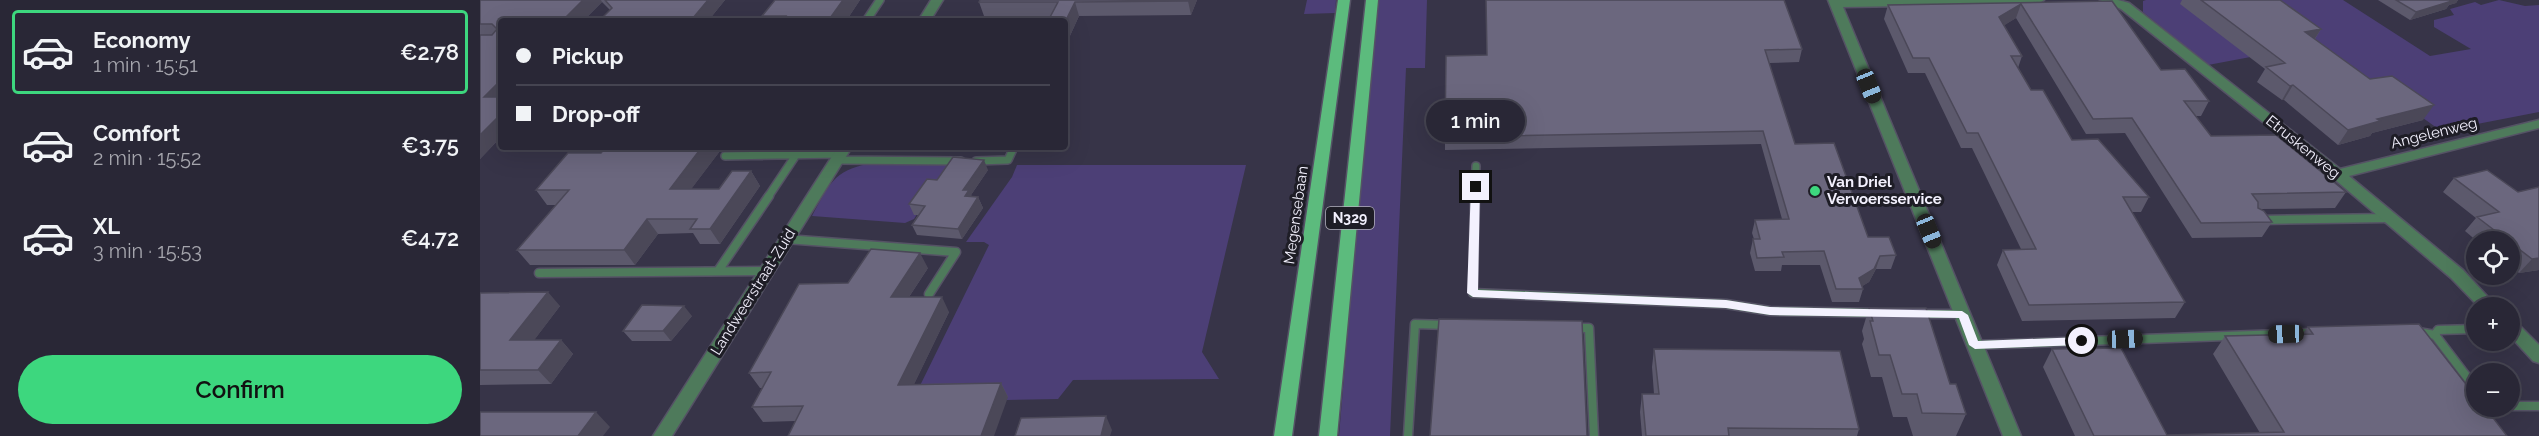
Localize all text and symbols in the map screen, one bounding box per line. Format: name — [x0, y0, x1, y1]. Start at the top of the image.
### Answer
icon: car — [21, 25, 75, 79]
text: Economy — [93, 27, 191, 53]
text: €2.78 — [400, 39, 459, 65]
text: Pickup — [552, 43, 624, 69]
text: 1 min · 15:51 — [93, 53, 198, 77]
car — [1854, 66, 1884, 106]
callout: 1 min — [1426, 100, 1526, 142]
text: Drop-off — [552, 101, 640, 127]
text: 1 min — [1451, 109, 1500, 133]
street label: Etruskenweg — [2262, 112, 2344, 182]
street label: Angelenweg — [2389, 114, 2479, 152]
icon: car — [21, 118, 75, 172]
text: Comfort — [93, 120, 180, 146]
text: €3.75 — [401, 132, 459, 158]
text: 2 min · 15:52 — [93, 146, 201, 170]
street label: Megensebaan — [1280, 165, 1312, 265]
route end — [1462, 173, 1489, 200]
place label: Van Driel Vervoersservice — [1827, 173, 1942, 208]
marker: Van Driel Vervoersservice — [1808, 184, 1822, 198]
road number: N329 — [1326, 207, 1374, 229]
icon: car — [21, 211, 75, 265]
car — [1914, 211, 1944, 251]
text: XL — [93, 213, 120, 239]
text: €4.72 — [401, 225, 459, 251]
street label: Landweerstraat-Zuid — [707, 226, 799, 358]
map controls — [2466, 231, 2520, 417]
button: locate — [2466, 231, 2520, 285]
text: 3 min · 15:53 — [93, 239, 202, 263]
button: + — [2466, 297, 2520, 351]
car — [2268, 324, 2304, 344]
route start — [2068, 327, 2095, 354]
car — [2107, 329, 2143, 349]
button: Confirm — [18, 355, 462, 424]
button: − — [2466, 363, 2520, 417]

